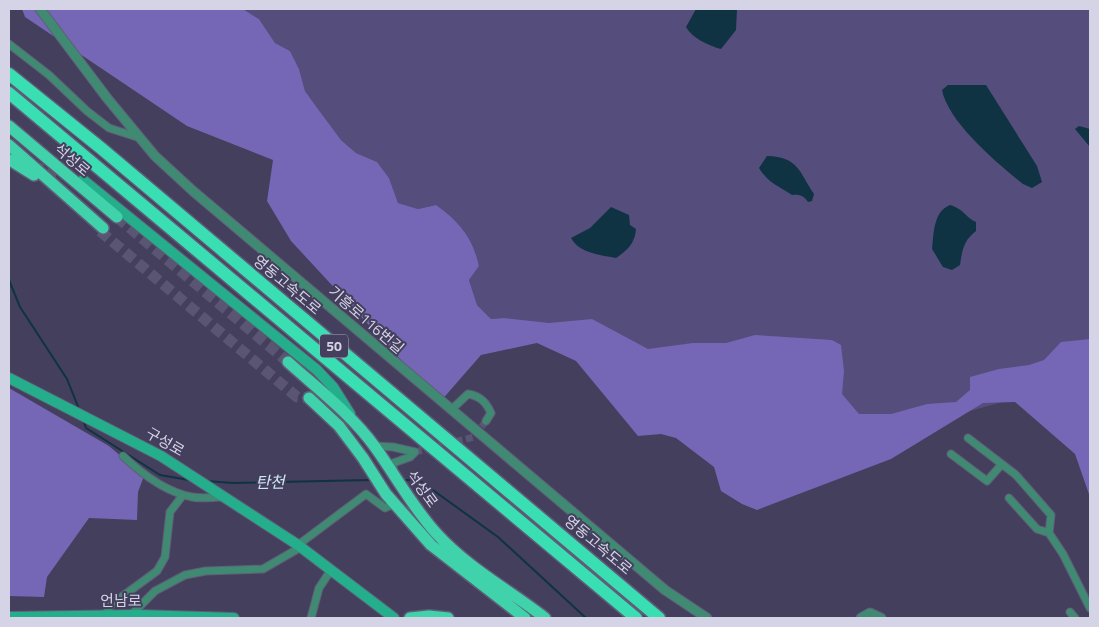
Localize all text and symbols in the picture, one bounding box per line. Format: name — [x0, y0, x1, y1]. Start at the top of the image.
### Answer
street label: 석성로 — [49, 137, 96, 182]
street label: 영동고속도로 — [248, 249, 326, 320]
street label: 기흥로116번길 — [323, 280, 409, 359]
road number: 50 — [320, 334, 348, 358]
street label: 구성로 — [142, 421, 189, 462]
street label: 석성로 — [401, 465, 444, 512]
water label: 탄천 — [255, 470, 287, 494]
street label: 영동고속도로 — [559, 509, 637, 580]
street label: 언남로 — [100, 589, 142, 612]

